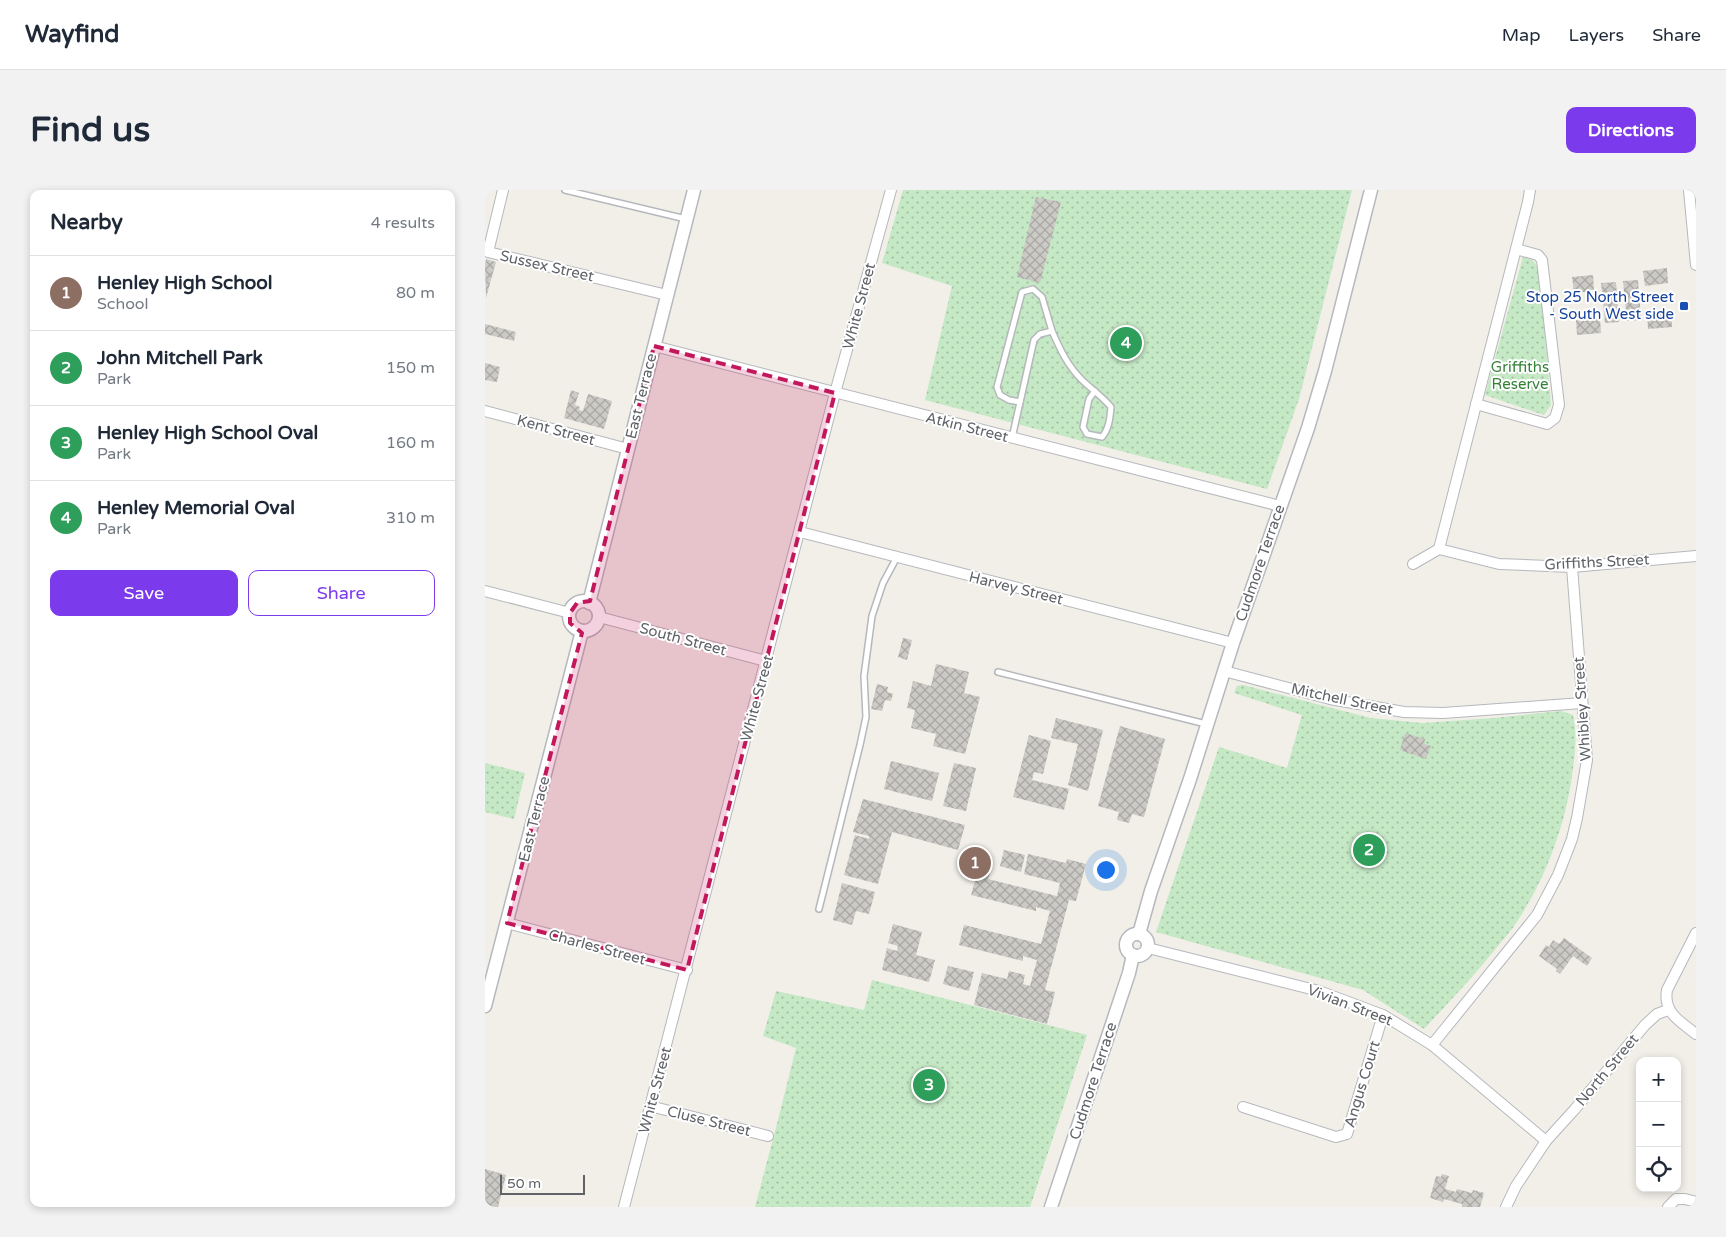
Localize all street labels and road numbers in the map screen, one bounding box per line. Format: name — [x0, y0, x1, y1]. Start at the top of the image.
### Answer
street label: Sussex Street — [498, 246, 596, 286]
street label: White Street — [839, 260, 879, 351]
street label: East Terrace — [622, 351, 660, 441]
street label: Atkin Street — [924, 408, 1010, 446]
street label: Kent Street — [515, 411, 597, 449]
street label: Cudmore Terrace — [1232, 502, 1288, 624]
street label: Griffiths Street — [1544, 550, 1650, 574]
street label: Harvey Street — [967, 568, 1065, 608]
street label: South Street — [638, 619, 729, 659]
street label: White Street — [737, 652, 777, 743]
street label: Whibley Street — [1569, 656, 1595, 762]
street label: Mitchell Street — [1289, 679, 1395, 719]
street label: East Terrace — [515, 774, 553, 864]
street label: Charles Street — [546, 925, 648, 969]
street label: Vivian Street — [1305, 980, 1395, 1030]
street label: Cudmore Terrace — [1065, 1020, 1121, 1142]
street label: North Street — [1572, 1030, 1642, 1110]
street label: Angus Court — [1340, 1038, 1384, 1130]
street label: White Street — [635, 1044, 675, 1135]
street label: Cluse Street — [665, 1102, 753, 1140]

